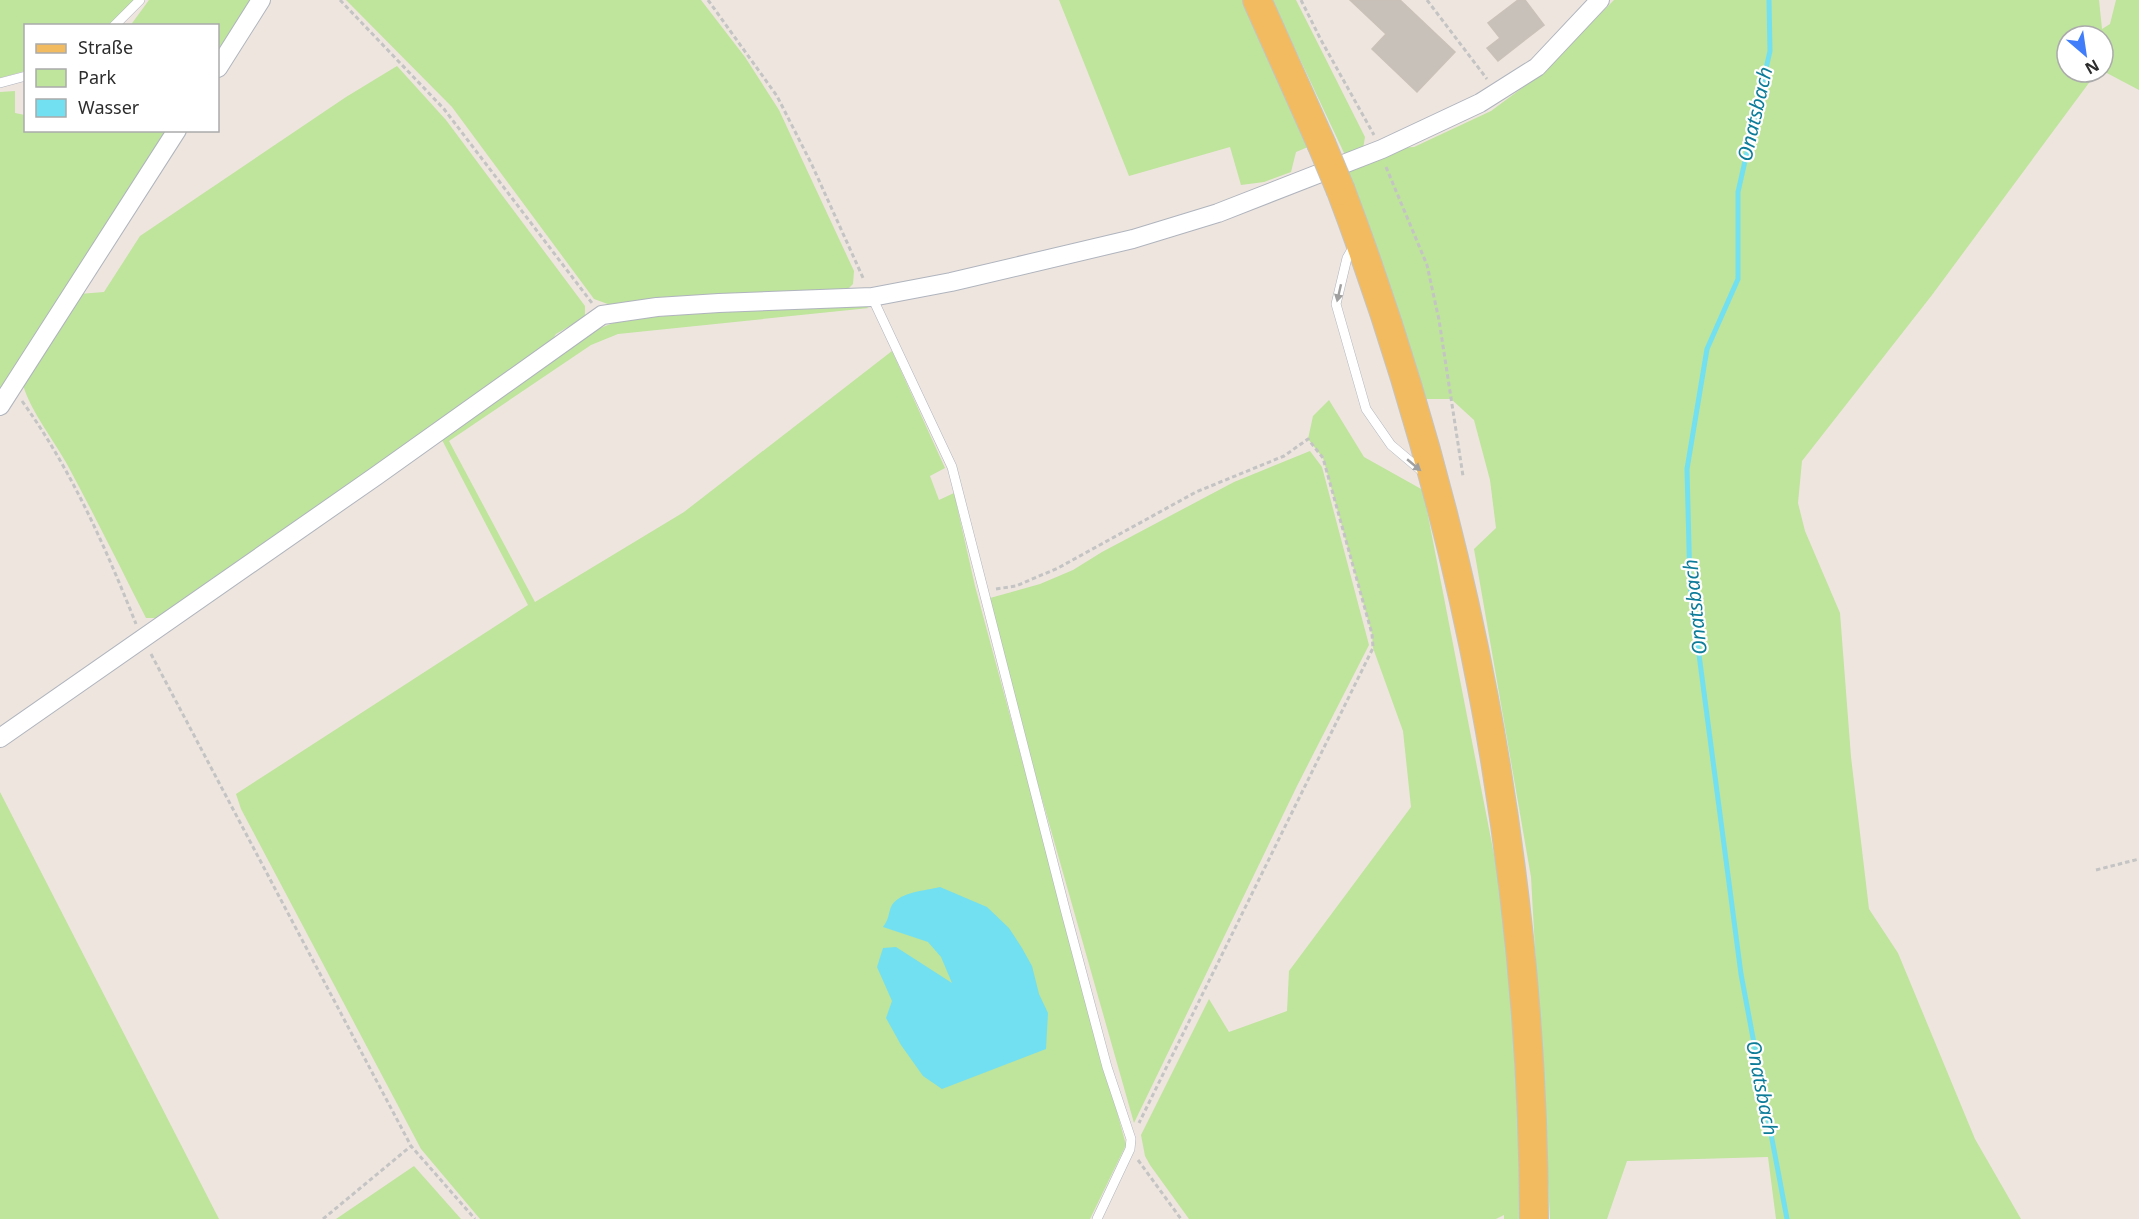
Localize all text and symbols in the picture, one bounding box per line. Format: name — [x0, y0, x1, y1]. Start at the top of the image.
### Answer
legend — [24, 24, 219, 132]
north arrow — [2055, 24, 2115, 84]
text: Straße — [78, 35, 133, 59]
text: N — [2081, 54, 2103, 80]
water label: Onatsbach — [1731, 64, 1778, 164]
text: Park — [78, 65, 116, 89]
text: Wasser — [78, 95, 140, 119]
one-way arrow — [1333, 284, 1343, 303]
one-way arrow — [1406, 458, 1421, 471]
water label: Onatsbach — [1676, 558, 1713, 656]
water label: Onatsbach — [1740, 1038, 1785, 1138]

